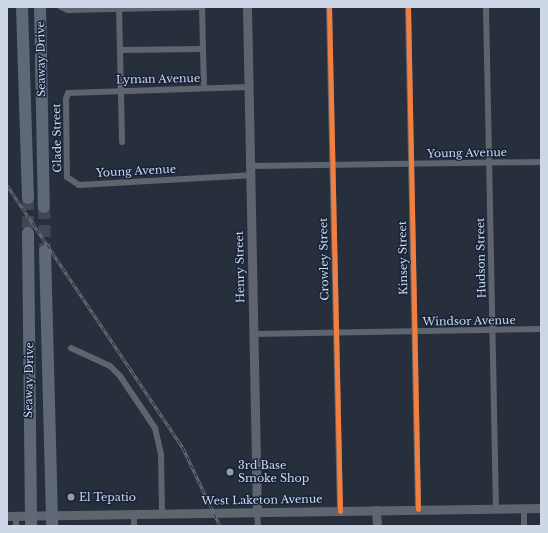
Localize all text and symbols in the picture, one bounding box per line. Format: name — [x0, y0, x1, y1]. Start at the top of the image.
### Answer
street label: Seaway Drive — [34, 21, 48, 97]
street label: Lyman Avenue — [116, 72, 200, 86]
street label: Glade Street — [50, 103, 64, 173]
street label: Young Avenue — [427, 146, 507, 160]
street label: Young Avenue — [95, 162, 177, 180]
street label: Crowley Street — [317, 217, 331, 301]
street label: Hudson Street — [474, 218, 488, 298]
street label: Kinsey Street — [396, 221, 410, 295]
street label: Henry Street — [233, 231, 247, 303]
street label: Windsor Avenue — [422, 314, 516, 328]
street label: Seaway Drive — [22, 342, 36, 418]
place label: 3rd Base Smoke Shop — [238, 459, 309, 485]
marker: 3rd Base Smoke Shop — [225, 467, 235, 477]
place label: El Tepatio — [79, 490, 136, 504]
marker: El Tepatio — [66, 492, 76, 502]
street label: West Laketon Avenue — [201, 492, 323, 508]

